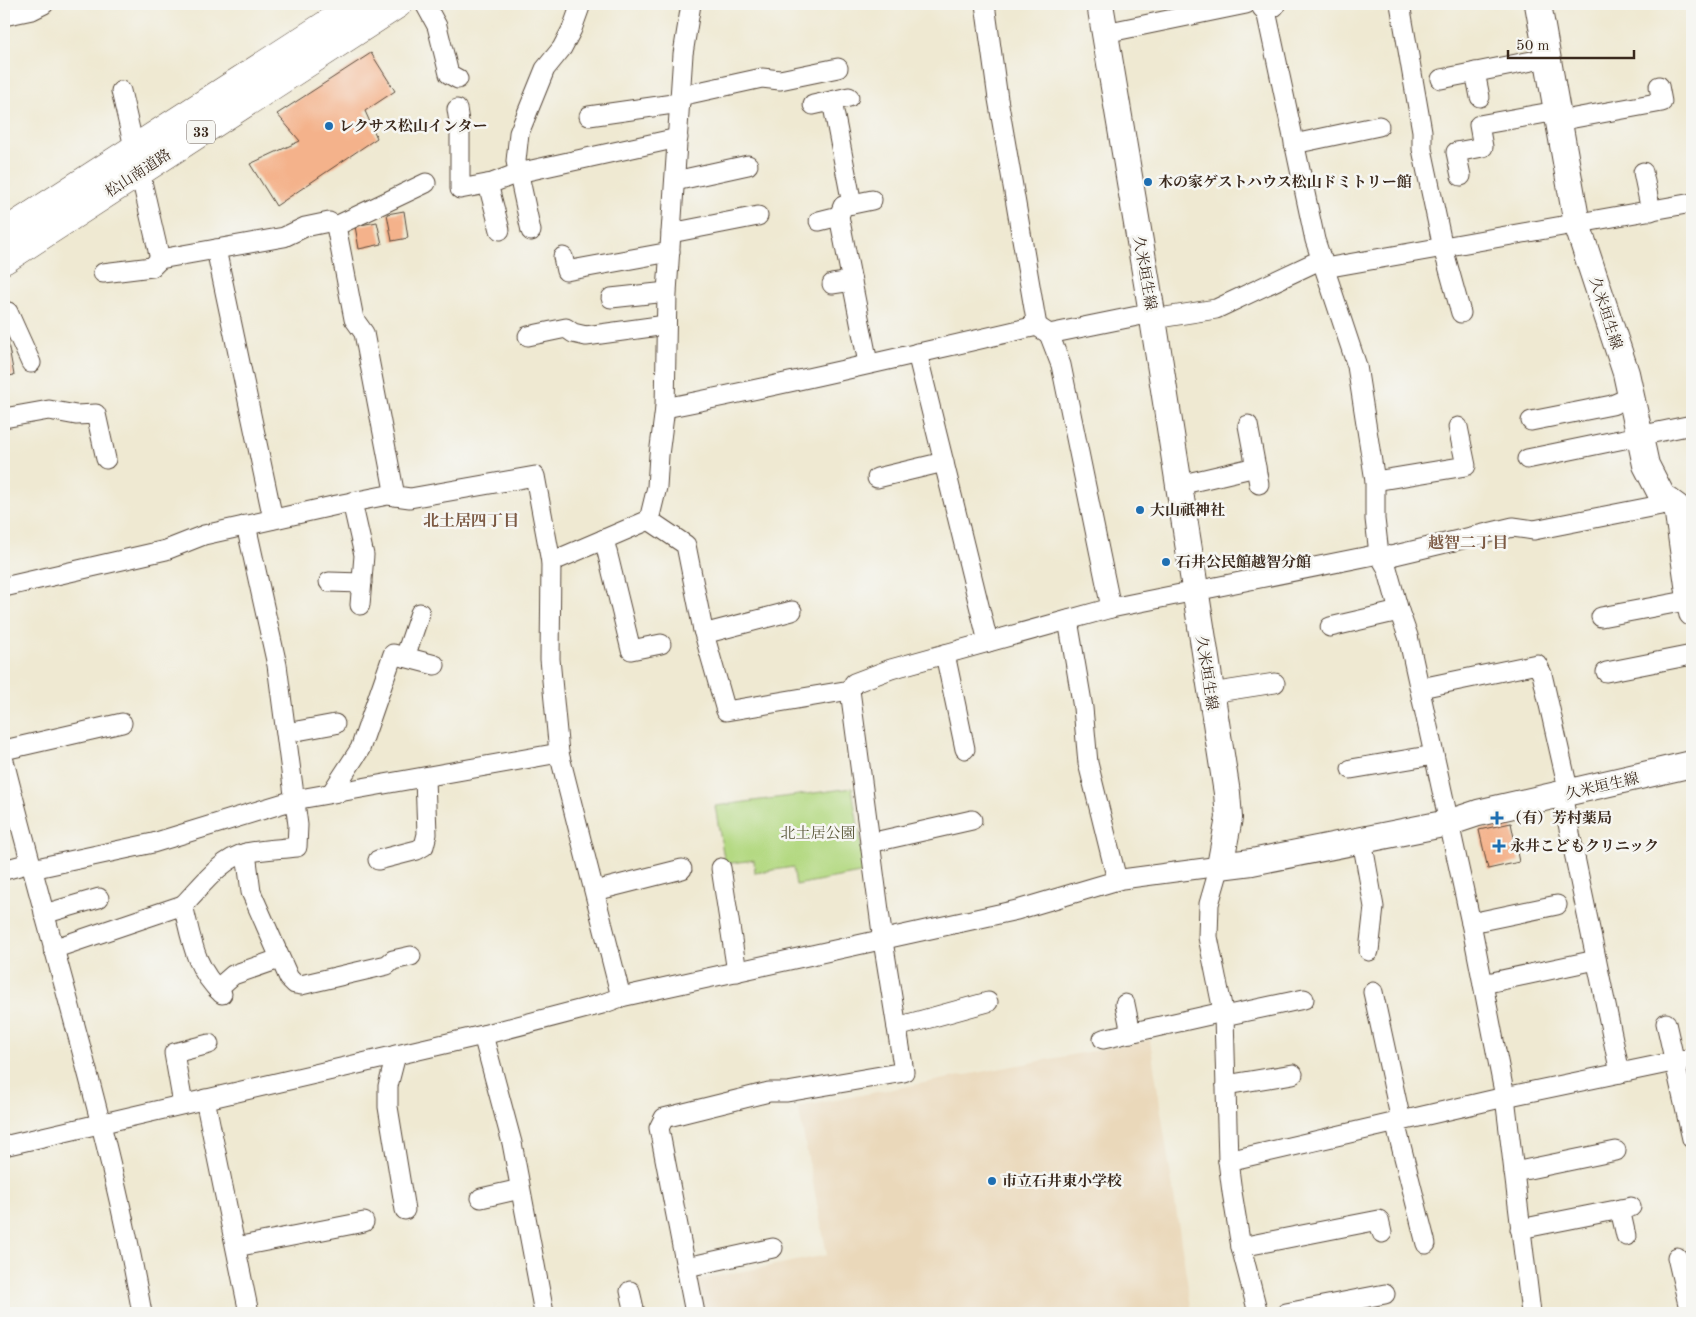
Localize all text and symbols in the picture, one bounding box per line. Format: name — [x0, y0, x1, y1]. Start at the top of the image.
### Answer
scale bar — [1508, 28, 1635, 60]
text: 50 m — [1516, 39, 1550, 54]
place label: レクサス松山インター — [339, 118, 488, 135]
road number: 33 — [187, 120, 215, 144]
marker: レクサス松山インター — [323, 120, 335, 132]
street label: 松山南道路 — [102, 146, 174, 201]
place label: 木の家ゲストハウス松山ドミトリー館 — [1158, 174, 1412, 191]
marker: 木の家ゲストハウス松山ドミトリー館 — [1142, 176, 1154, 188]
street label: 久米垣生線 — [1130, 235, 1159, 312]
street label: 久米垣生線 — [1586, 275, 1625, 351]
place label: 大山祇神社 — [1150, 502, 1225, 519]
marker: 大山祇神社 — [1134, 504, 1146, 516]
district label: 北土居四丁目 — [423, 512, 519, 530]
district label: 越智二丁目 — [1428, 534, 1508, 552]
place label: 石井公民館越智分館 — [1176, 554, 1311, 571]
marker: 石井公民館越智分館 — [1160, 556, 1172, 568]
street label: 久米垣生線 — [1192, 635, 1221, 711]
street label: 久米垣生線 — [1564, 770, 1641, 803]
place label: （有）芳村薬局 — [1507, 810, 1612, 827]
marker: （有）芳村薬局 — [1491, 812, 1503, 824]
park label: 北土居公園 — [780, 825, 856, 842]
place label: 永井こどもクリニック — [1510, 837, 1659, 855]
marker: 永井こどもクリニック — [1492, 839, 1506, 853]
place label: 市立石井東小学校 — [1002, 1173, 1122, 1190]
marker: 市立石井東小学校 — [986, 1175, 998, 1187]

